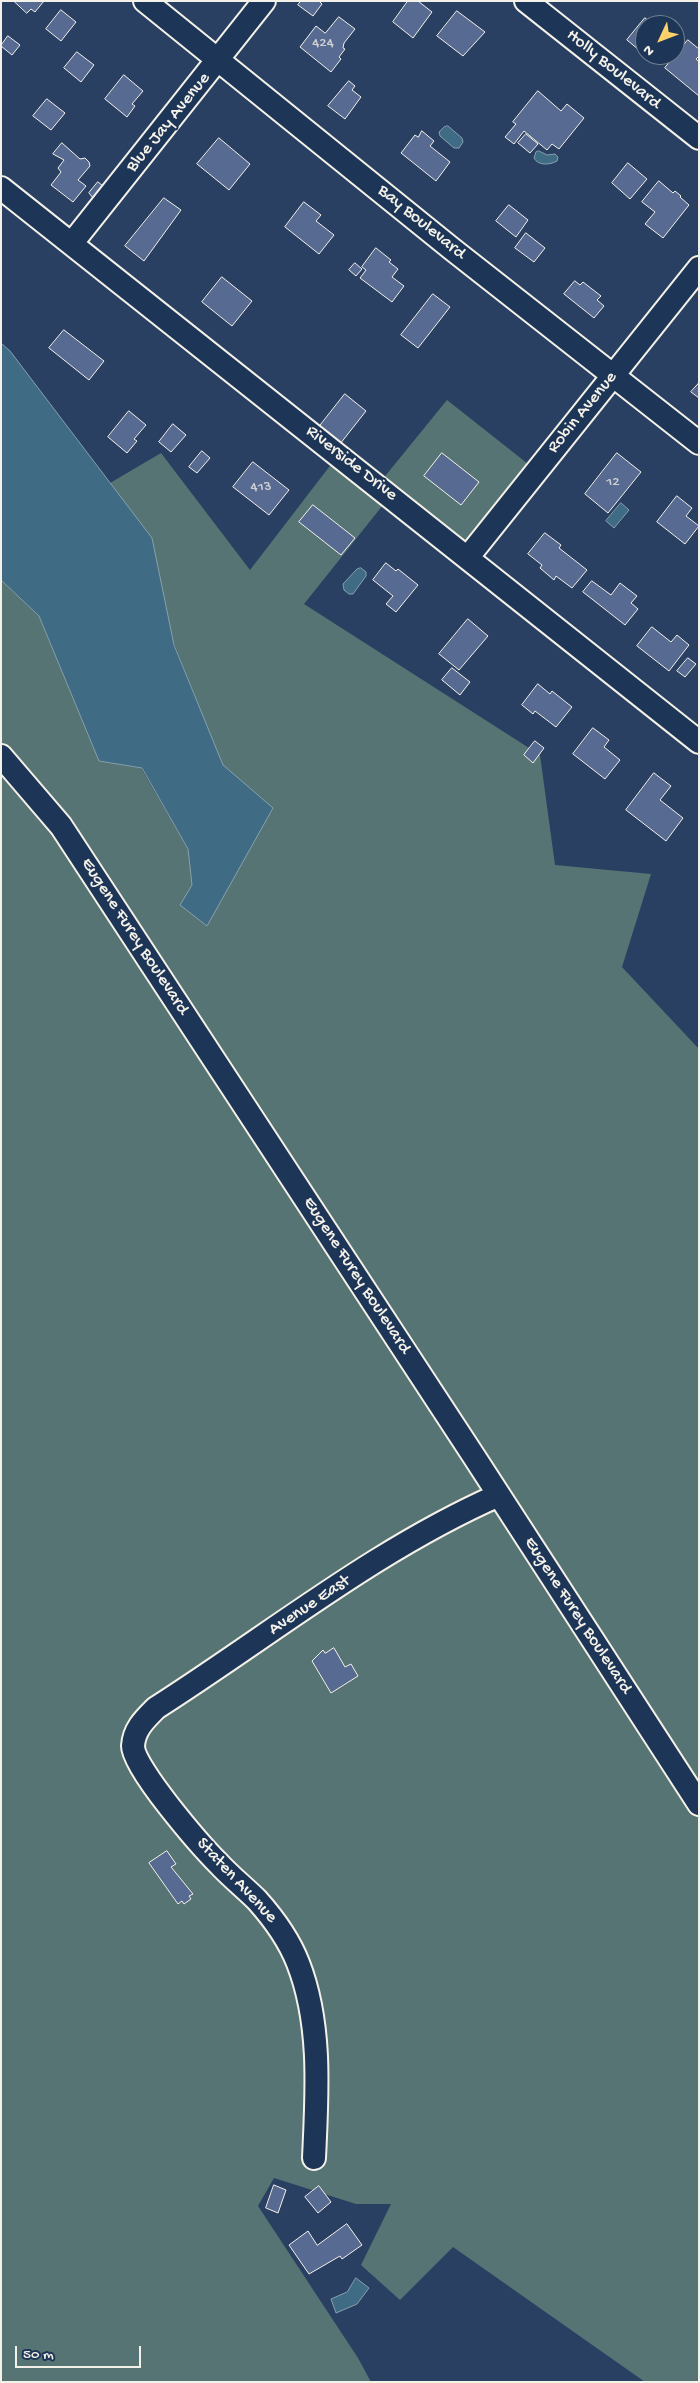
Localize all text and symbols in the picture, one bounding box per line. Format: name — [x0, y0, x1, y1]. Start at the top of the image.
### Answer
north arrow — [635, 15, 685, 65]
street label: Holly Boulevard — [561, 25, 665, 115]
house number: 424 — [312, 35, 334, 53]
text: N — [640, 41, 659, 59]
street label: Blue Jay Avenue — [122, 69, 216, 177]
street label: Bay Boulevard — [372, 181, 470, 265]
street label: Robin Avenue — [543, 368, 623, 458]
street label: Riverside Drive — [301, 421, 401, 507]
house number: 12 — [606, 474, 620, 492]
house number: 413 — [251, 479, 271, 497]
street label: Eugene Furey Boulevard — [75, 854, 193, 1020]
street label: Eugene Furey Boulevard — [297, 1193, 415, 1359]
street label: Eugene Furey Boulevard — [518, 1533, 636, 1699]
street label: Avenue East — [265, 1571, 355, 1641]
street label: Staten Avenue — [191, 1834, 281, 1928]
scale bar — [18, 2336, 144, 2368]
text: 50 m — [23, 2346, 54, 2364]

